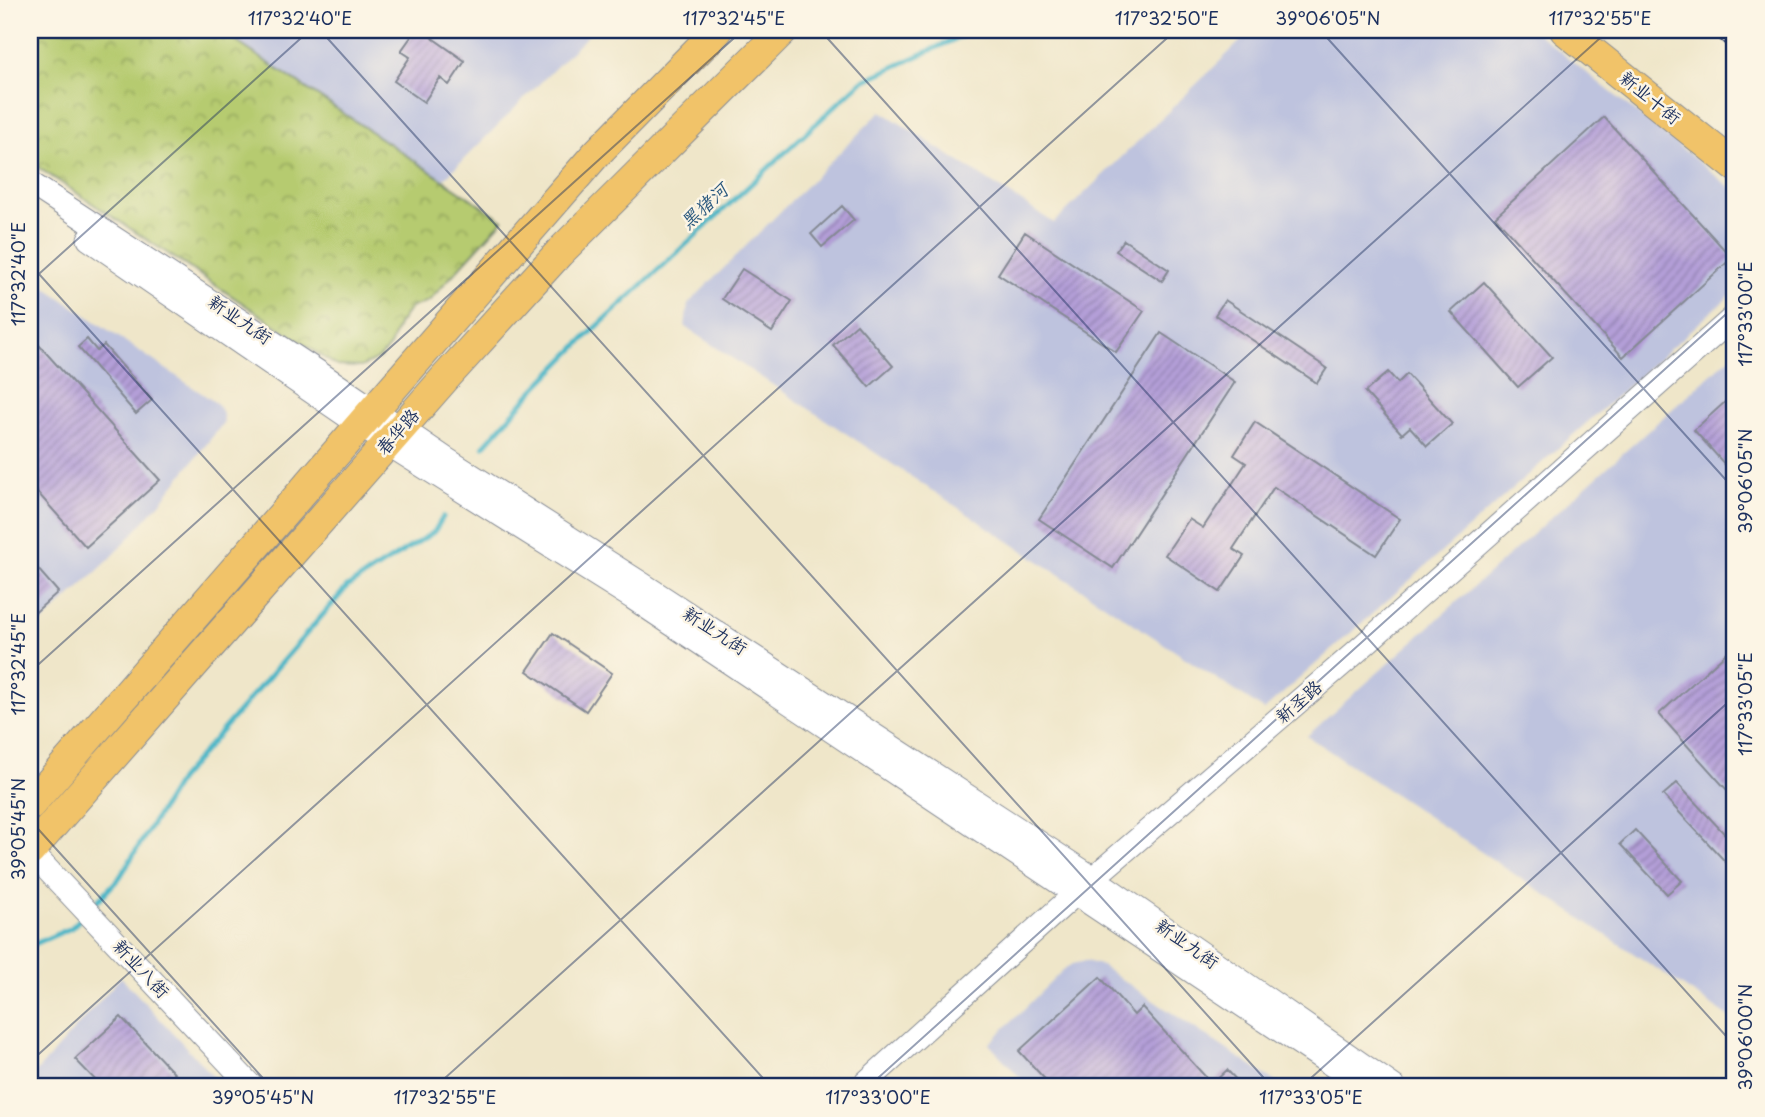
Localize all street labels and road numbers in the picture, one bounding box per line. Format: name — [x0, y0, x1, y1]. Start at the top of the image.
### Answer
street label: 新业十街 — [1614, 64, 1687, 130]
street label: 新业九街 — [203, 287, 278, 350]
street label: 春华路 — [369, 402, 425, 460]
street label: 新业九街 — [678, 599, 753, 661]
street label: 新圣路 — [1269, 673, 1327, 729]
street label: 新业九街 — [1151, 911, 1225, 974]
street label: 新业八街 — [108, 932, 177, 1004]

